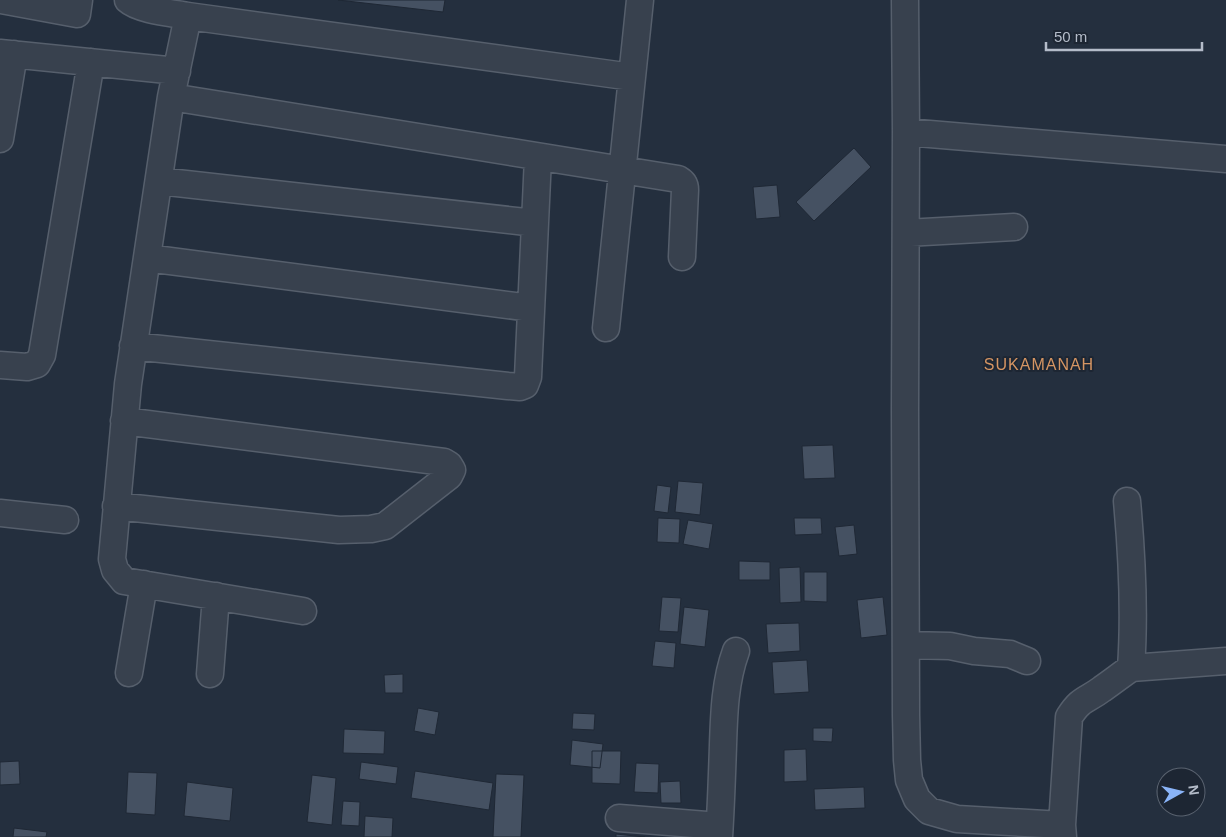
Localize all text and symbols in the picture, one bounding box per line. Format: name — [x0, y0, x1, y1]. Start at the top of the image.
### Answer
scale bar — [1046, 20, 1202, 52]
text: 50 m — [1054, 28, 1087, 45]
district label: SUKAMANAH — [984, 356, 1094, 373]
north arrow — [1156, 767, 1206, 817]
text: N — [1185, 784, 1203, 796]

